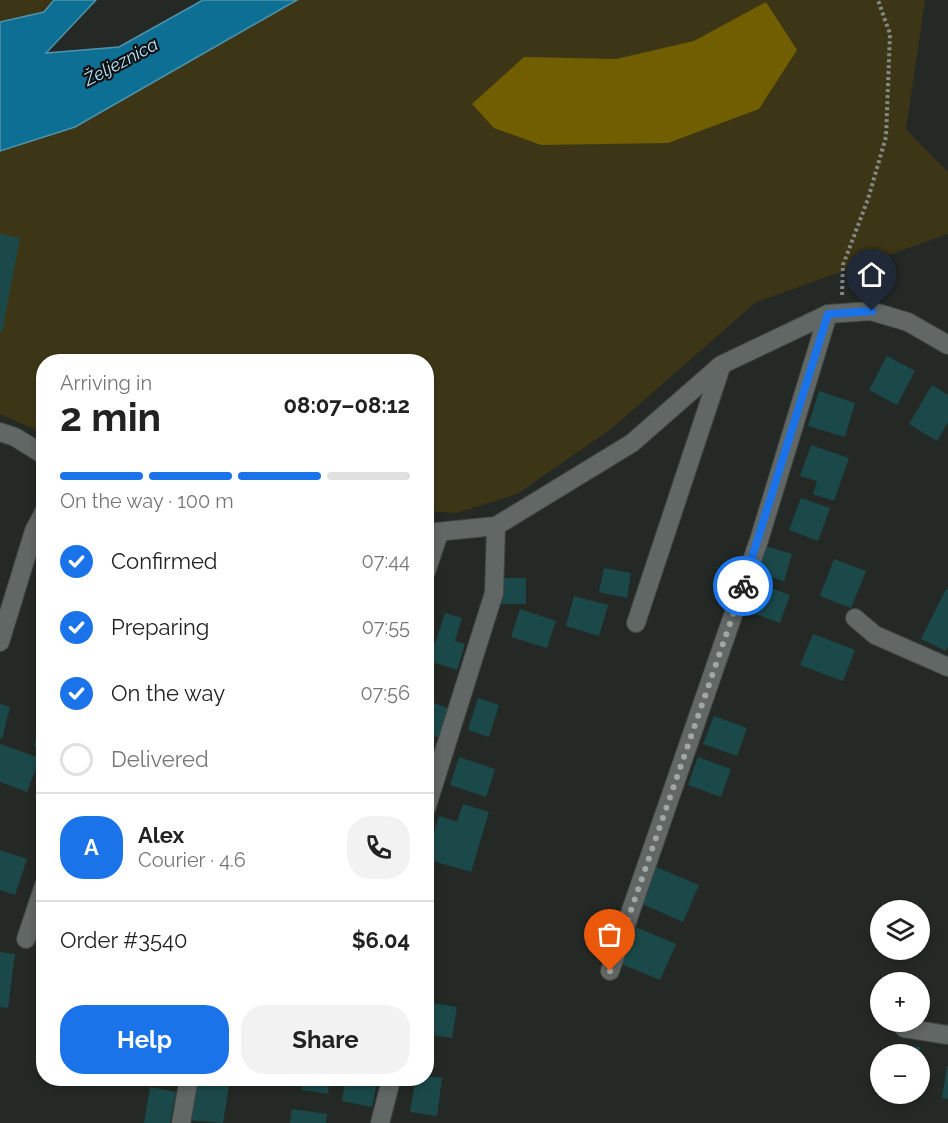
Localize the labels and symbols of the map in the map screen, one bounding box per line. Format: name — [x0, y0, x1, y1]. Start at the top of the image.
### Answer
water label: Željeznica — [79, 32, 162, 90]
pin — [846, 249, 897, 311]
courier — [713, 556, 773, 616]
pin — [584, 909, 635, 971]

